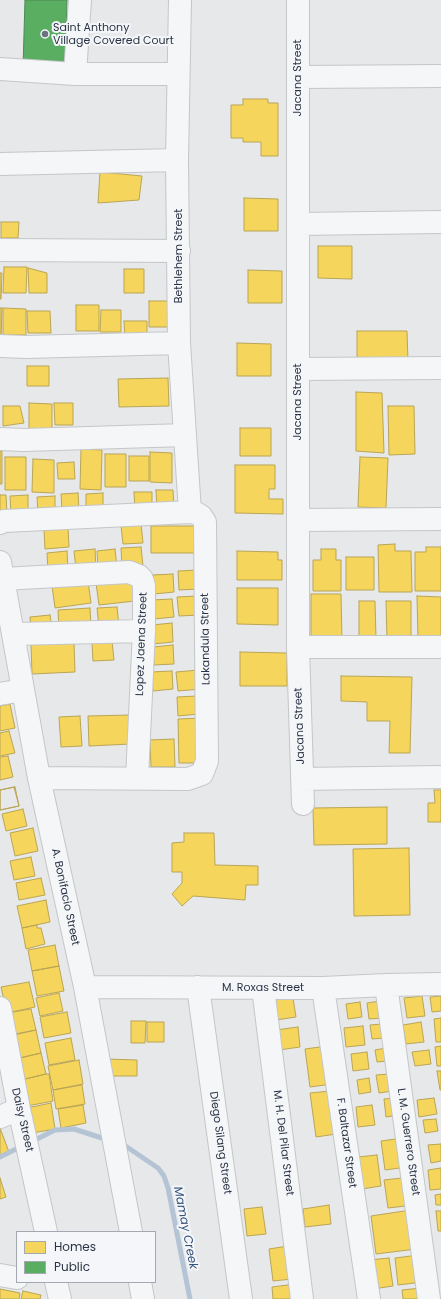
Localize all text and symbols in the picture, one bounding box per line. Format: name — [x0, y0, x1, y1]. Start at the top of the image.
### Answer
place label: Saint Anthony Village Covered Court — [53, 21, 174, 47]
marker: Saint Anthony Village Covered Court — [40, 29, 50, 39]
street label: Jacana Street — [291, 40, 305, 116]
street label: Bethlehem Street — [172, 209, 186, 303]
street label: Jacana Street — [291, 364, 305, 440]
street label: Lopez Jaena Street — [134, 592, 150, 696]
street label: Lakandula Street — [199, 593, 213, 685]
street label: Jacana Street — [292, 687, 308, 765]
street label: A. Bonifacio Street — [48, 847, 82, 947]
street label: M. Roxas Street — [222, 981, 304, 995]
street label: Daisy Street — [8, 1087, 36, 1153]
street label: L. M. Guerrero Street — [394, 1087, 422, 1197]
street label: M. H. Del Pilar Street — [270, 1089, 296, 1197]
street label: Diego Silang Street — [206, 1091, 234, 1195]
street label: F. Baltazar Street — [333, 1097, 359, 1189]
water label: Mamay Creek — [170, 1185, 200, 1271]
legend — [16, 1231, 156, 1283]
text: Homes — [54, 1238, 96, 1255]
text: Public — [54, 1258, 90, 1275]

